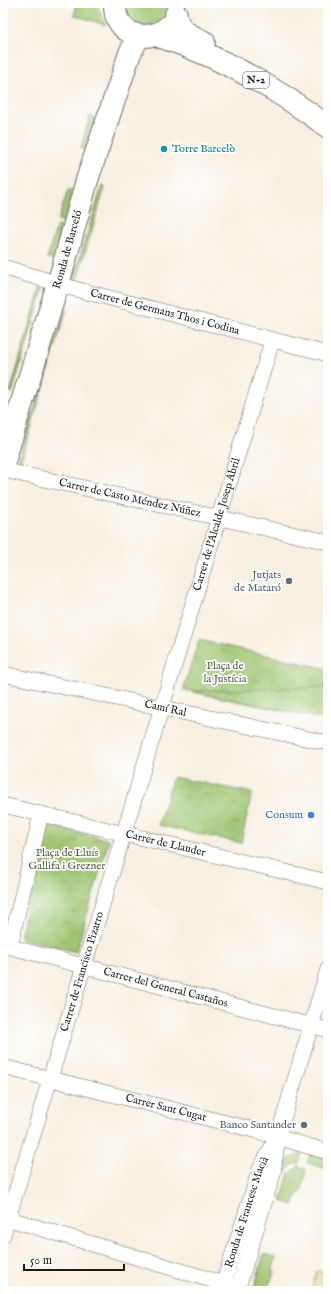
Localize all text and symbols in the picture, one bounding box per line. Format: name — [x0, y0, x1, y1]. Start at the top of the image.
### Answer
road number: N-2 — [243, 72, 269, 88]
place label: Torre Barcelò — [172, 142, 235, 156]
marker: Torre Barcelò — [159, 144, 169, 154]
street label: Ronda de Barceló — [50, 208, 85, 291]
street label: Carrer de Germans Thos i Codina — [89, 286, 241, 338]
street label: Carrer de l'Alcalde Josep Abril — [190, 456, 243, 593]
street label: Carrer de Casto Méndez Núñez — [58, 476, 202, 521]
place label: Jutjats de Mataró — [234, 568, 281, 595]
marker: Jutjats de Mataró — [284, 576, 294, 586]
park label: Plaça de la Justícia — [203, 659, 247, 686]
street label: Camí Ral — [143, 697, 188, 720]
place label: Consum — [265, 808, 303, 822]
marker: Consum — [306, 810, 316, 820]
street label: Carrer de Llauder — [124, 827, 207, 860]
park label: Plaça de Lluís Gallifa i Grezner — [29, 846, 105, 873]
street label: Carrer de Francisco Pizarro — [58, 910, 107, 1034]
street label: Carrer del General Castaños — [102, 964, 230, 1011]
street label: Carrer Sant Cugat — [124, 1091, 208, 1125]
place label: Banco Santander — [219, 1118, 296, 1132]
marker: Banco Santander — [299, 1120, 309, 1130]
street label: Ronda de Francesc Macià — [222, 1154, 272, 1270]
scale bar — [24, 1246, 124, 1272]
text: 50 m — [30, 1253, 52, 1268]

